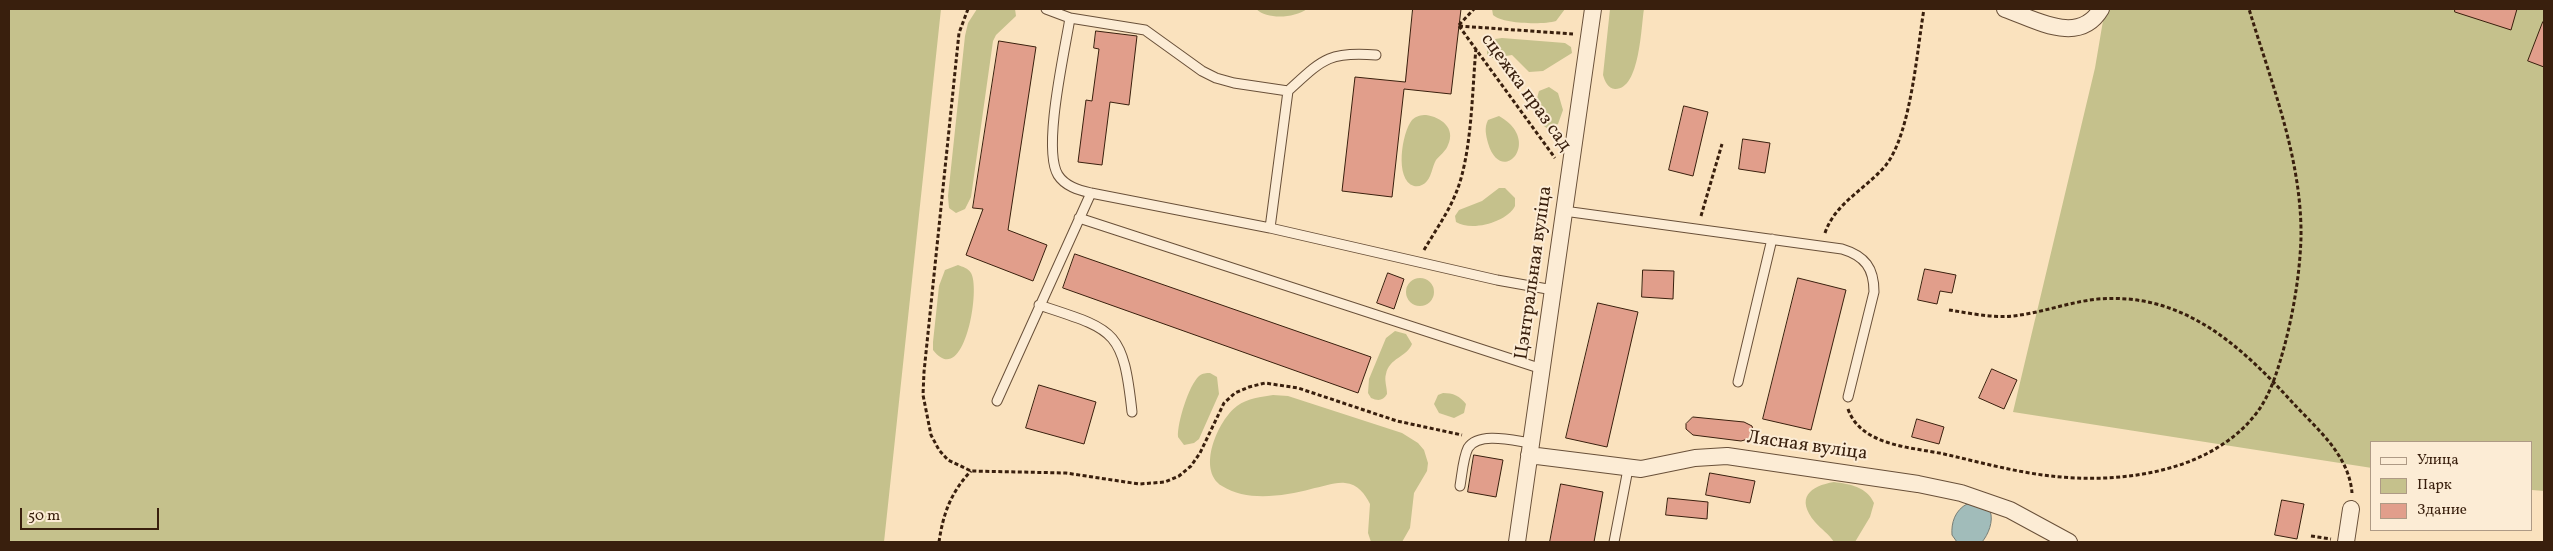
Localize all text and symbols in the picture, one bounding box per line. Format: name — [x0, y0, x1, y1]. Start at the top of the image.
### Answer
street label: сцежка праз сад — [1475, 30, 1575, 156]
street label: Цэнтральная вуліца — [1512, 185, 1558, 361]
street label: Лясная вуліца — [1745, 427, 1869, 467]
legend — [2370, 441, 2533, 531]
text: Улица — [2417, 450, 2459, 471]
text: Парк — [2417, 475, 2452, 496]
scale bar — [22, 498, 161, 530]
text: Здание — [2417, 500, 2467, 521]
text: 50 m — [28, 506, 60, 527]

